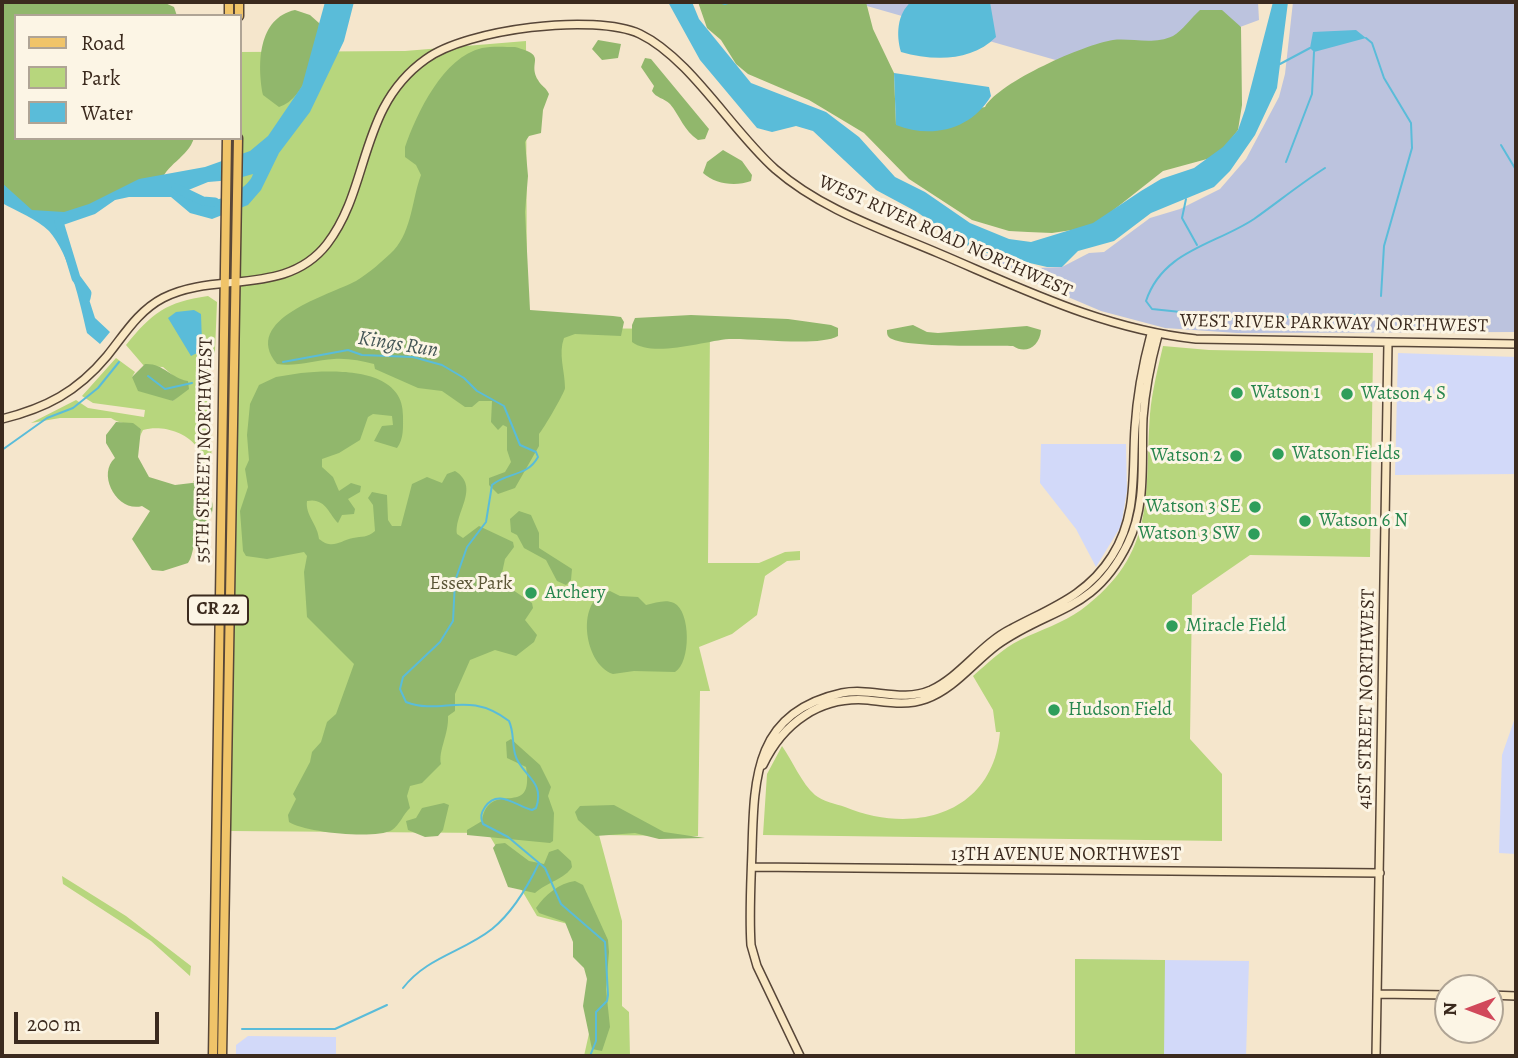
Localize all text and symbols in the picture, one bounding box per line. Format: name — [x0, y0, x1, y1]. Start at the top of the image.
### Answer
legend — [14, 14, 242, 140]
text: Road — [81, 29, 125, 57]
text: Park — [81, 64, 120, 92]
text: Water — [81, 99, 133, 127]
street label: WEST RIVER ROAD NORTHWEST — [815, 171, 1075, 303]
street label: WEST RIVER PARKWAY NORTHWEST — [1180, 310, 1488, 338]
water label: Kings Run — [356, 326, 440, 364]
street label: 55TH STREET NORTHWEST — [192, 337, 218, 563]
place label: Watson 1 — [1251, 382, 1320, 404]
place label: Watson 4 S — [1361, 383, 1446, 405]
marker: Watson 1 — [1229, 385, 1245, 401]
marker: Watson 4 S — [1339, 386, 1355, 402]
place label: Watson Fields — [1292, 443, 1400, 465]
place label: Watson 2 — [1150, 445, 1222, 467]
marker: Watson Fields — [1270, 446, 1286, 462]
marker: Watson 2 — [1228, 448, 1244, 464]
place label: Watson 3 SE — [1145, 496, 1241, 518]
marker: Watson 3 SE — [1247, 499, 1263, 515]
place label: Watson 6 N — [1319, 510, 1408, 532]
marker: Watson 6 N — [1297, 513, 1313, 529]
place label: Watson 3 SW — [1138, 523, 1240, 545]
marker: Watson 3 SW — [1246, 526, 1262, 542]
park label: Essex Park — [429, 573, 513, 595]
place label: Archery — [545, 582, 606, 604]
marker: Archery — [523, 585, 539, 601]
street label: 41ST STREET NORTHWEST — [1354, 589, 1380, 809]
road number: CR 22 — [188, 596, 248, 624]
place label: Miracle Field — [1186, 615, 1286, 637]
marker: Miracle Field — [1164, 618, 1180, 634]
place label: Hudson Field — [1068, 699, 1172, 721]
marker: Hudson Field — [1046, 702, 1062, 718]
street label: 13TH AVENUE NORTHWEST — [951, 844, 1181, 866]
north arrow — [1434, 974, 1504, 1044]
scale bar — [18, 998, 163, 1042]
text: N — [1437, 1002, 1463, 1016]
text: 200 m — [27, 1010, 81, 1038]

